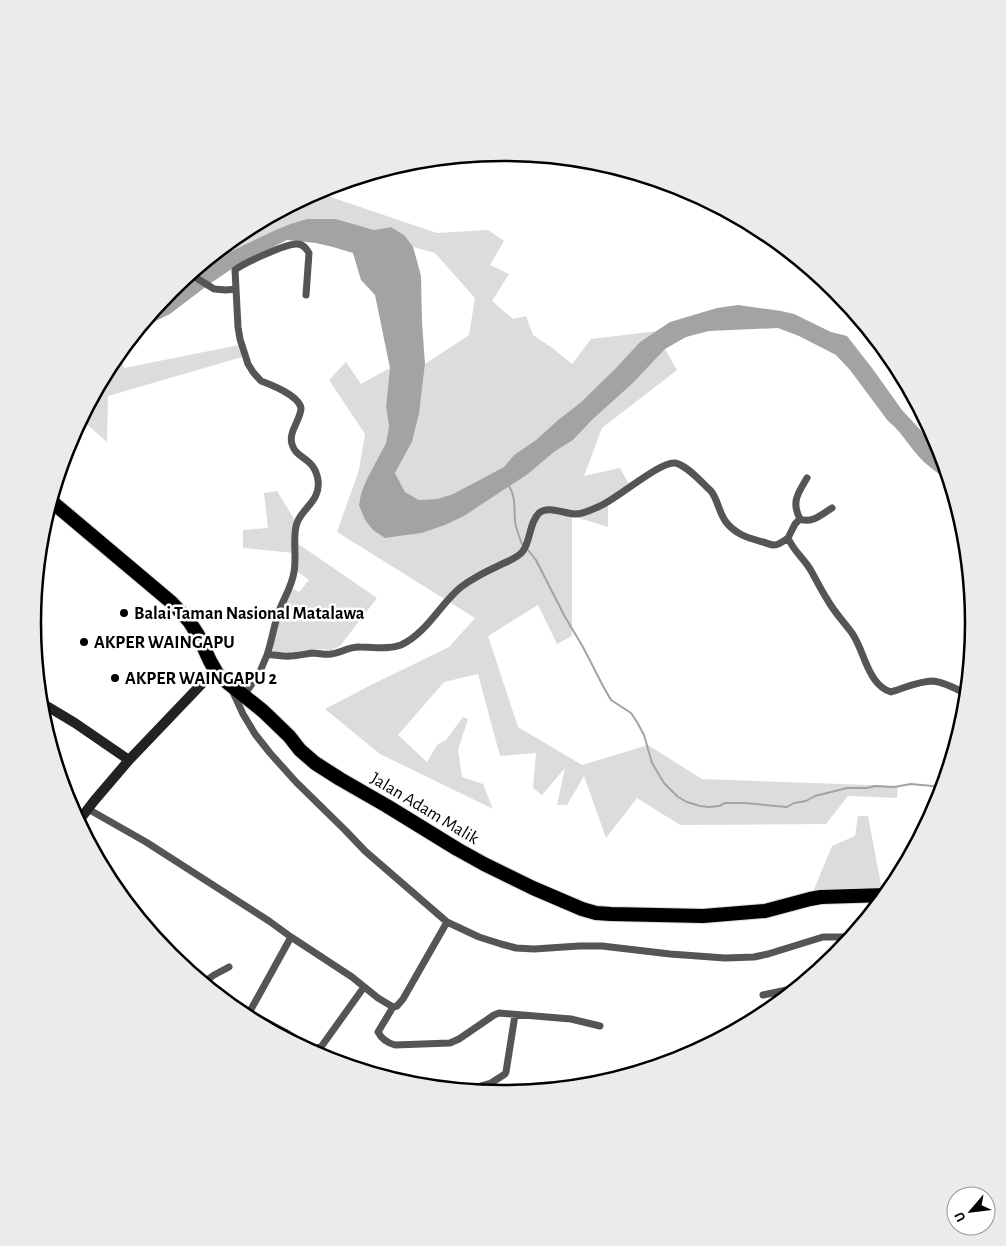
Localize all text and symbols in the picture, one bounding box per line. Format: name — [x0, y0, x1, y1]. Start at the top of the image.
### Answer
place label: Balai Taman Nasional Matalawa — [134, 605, 365, 623]
marker: Balai Taman Nasional Matalawa — [118, 607, 130, 619]
place label: AKPER WAINGAPU — [94, 634, 235, 652]
marker: AKPER WAINGAPU — [78, 636, 90, 648]
place label: AKPER WAINGAPU 2 — [125, 670, 277, 688]
marker: AKPER WAINGAPU 2 — [109, 672, 121, 684]
street label: Jalan Adam Malik — [367, 770, 482, 849]
north arrow — [946, 1186, 996, 1236]
text: U — [952, 1209, 969, 1224]

